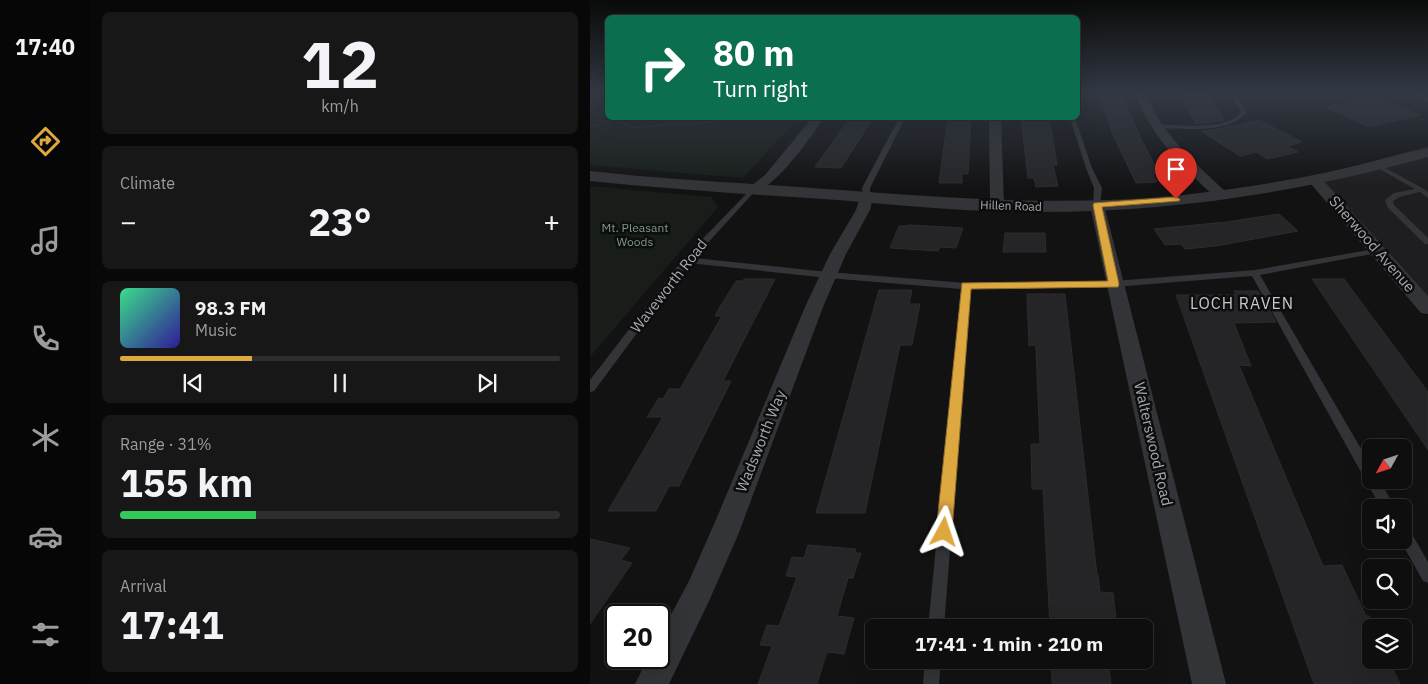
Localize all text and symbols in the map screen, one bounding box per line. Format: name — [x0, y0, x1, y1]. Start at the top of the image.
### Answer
text: 12 — [301, 21, 379, 106]
text: 80 m — [713, 30, 795, 76]
text: 17:40 — [15, 32, 75, 61]
icon: right — [630, 35, 695, 100]
text: Turn right — [713, 74, 808, 103]
text: km/h — [321, 96, 359, 116]
icon: directions — [28, 124, 63, 159]
pin — [1155, 148, 1197, 199]
icon: arrive — [1162, 155, 1190, 183]
text: Climate — [120, 173, 175, 193]
street label: Sherwood Avenue — [1325, 192, 1419, 296]
text: 23° — [308, 197, 372, 246]
street label: Hillen Road — [980, 197, 1042, 214]
text: − — [120, 203, 137, 240]
text: + — [543, 203, 560, 240]
park label: Mt. Pleasant Woods — [602, 220, 668, 249]
icon: music — [28, 223, 63, 258]
street label: Waveworth Road — [626, 235, 711, 336]
district label: LOCH RAVEN — [1190, 293, 1294, 313]
text: 98.3 FM — [195, 296, 266, 320]
text: Music — [195, 320, 237, 340]
icon: phone — [28, 321, 63, 356]
icon: previous — [179, 369, 207, 397]
icon: pause — [326, 369, 354, 397]
icon: next — [473, 369, 501, 397]
street label: Walterswood Road — [1130, 380, 1177, 508]
street label: Wadsworth Way — [731, 386, 790, 495]
icon: climate — [28, 420, 63, 455]
text: Range · 31% — [120, 434, 212, 454]
north arrow — [1362, 439, 1412, 489]
map controls — [1362, 439, 1412, 669]
text: 155 km — [120, 458, 253, 507]
button: sound — [1362, 499, 1412, 549]
position arrow — [917, 505, 969, 557]
icon: car — [28, 519, 63, 554]
button: search — [1362, 559, 1412, 609]
text: Arrival — [120, 576, 167, 596]
text: 17:41 — [120, 600, 224, 649]
speed limit sign: 20 — [605, 604, 670, 669]
icon: filters — [28, 617, 63, 652]
button: layers — [1362, 619, 1412, 669]
text: 17:41 · 1 min · 210 m — [915, 632, 1103, 656]

